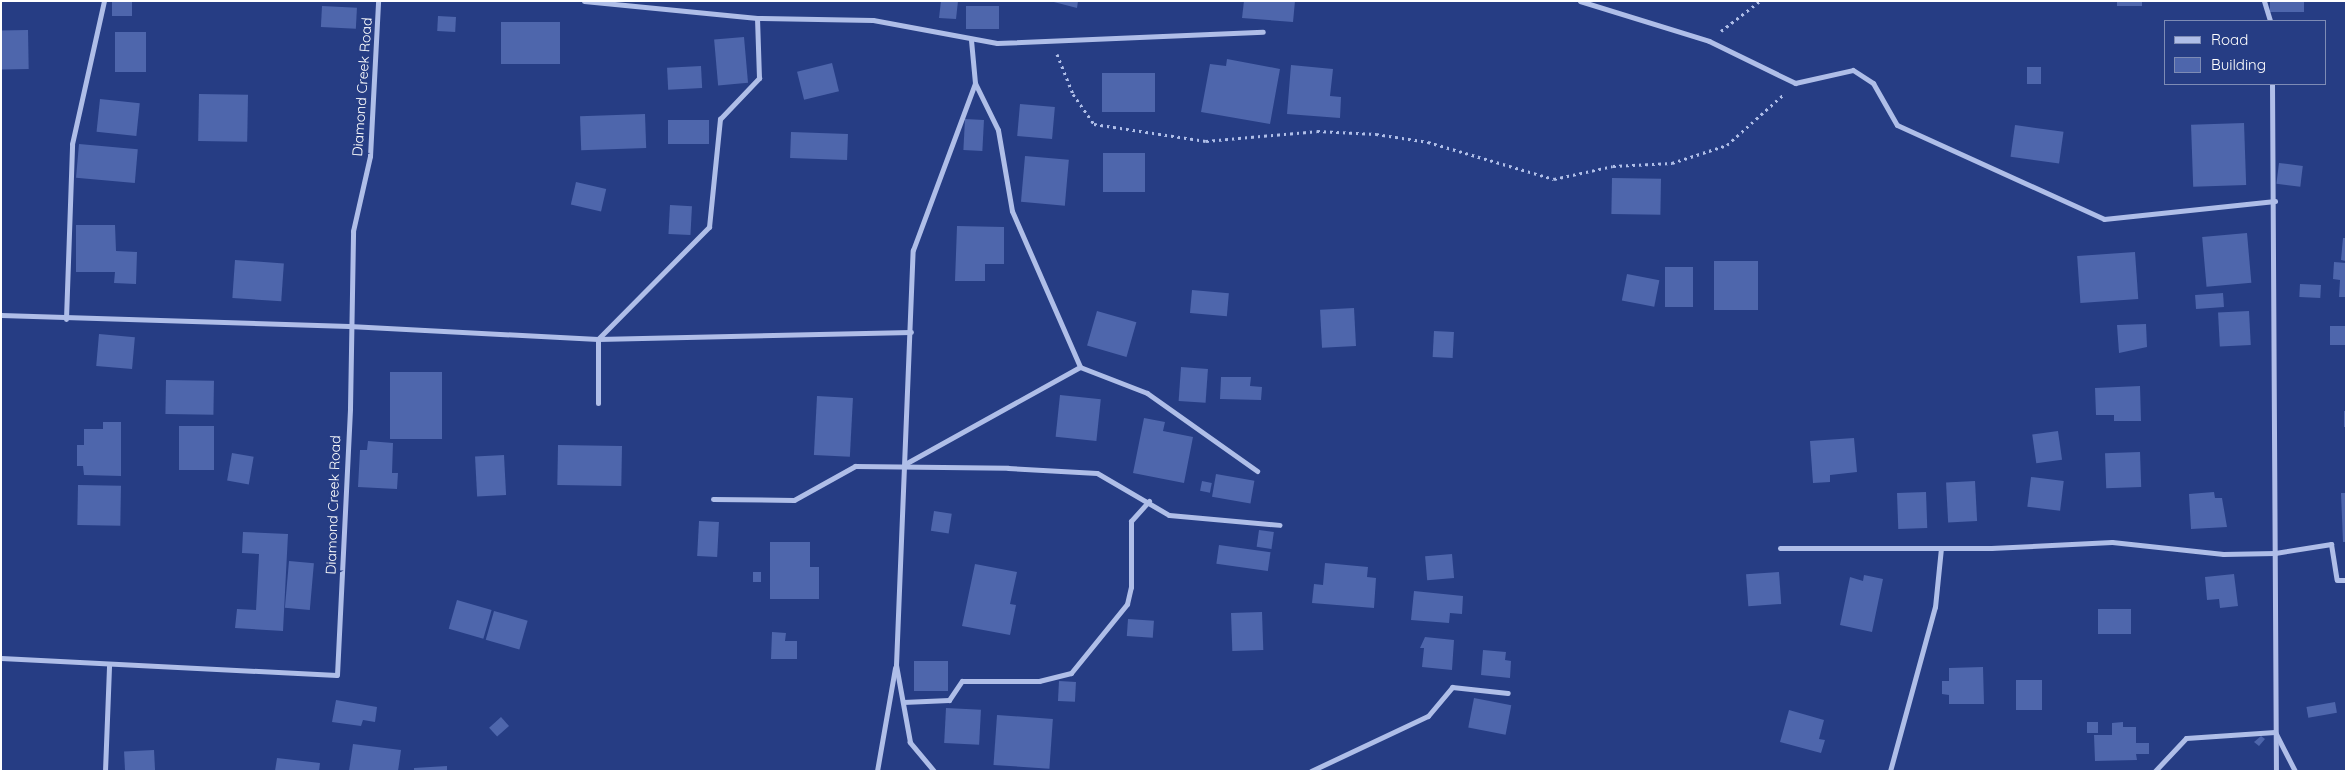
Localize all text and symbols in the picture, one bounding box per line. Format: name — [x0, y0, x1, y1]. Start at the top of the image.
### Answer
street label: Diamond Creek Road — [349, 17, 375, 157]
legend — [2164, 20, 2327, 85]
text: Road — [2211, 30, 2248, 49]
text: Building — [2211, 55, 2266, 74]
street label: Diamond Creek Road — [322, 435, 344, 575]

